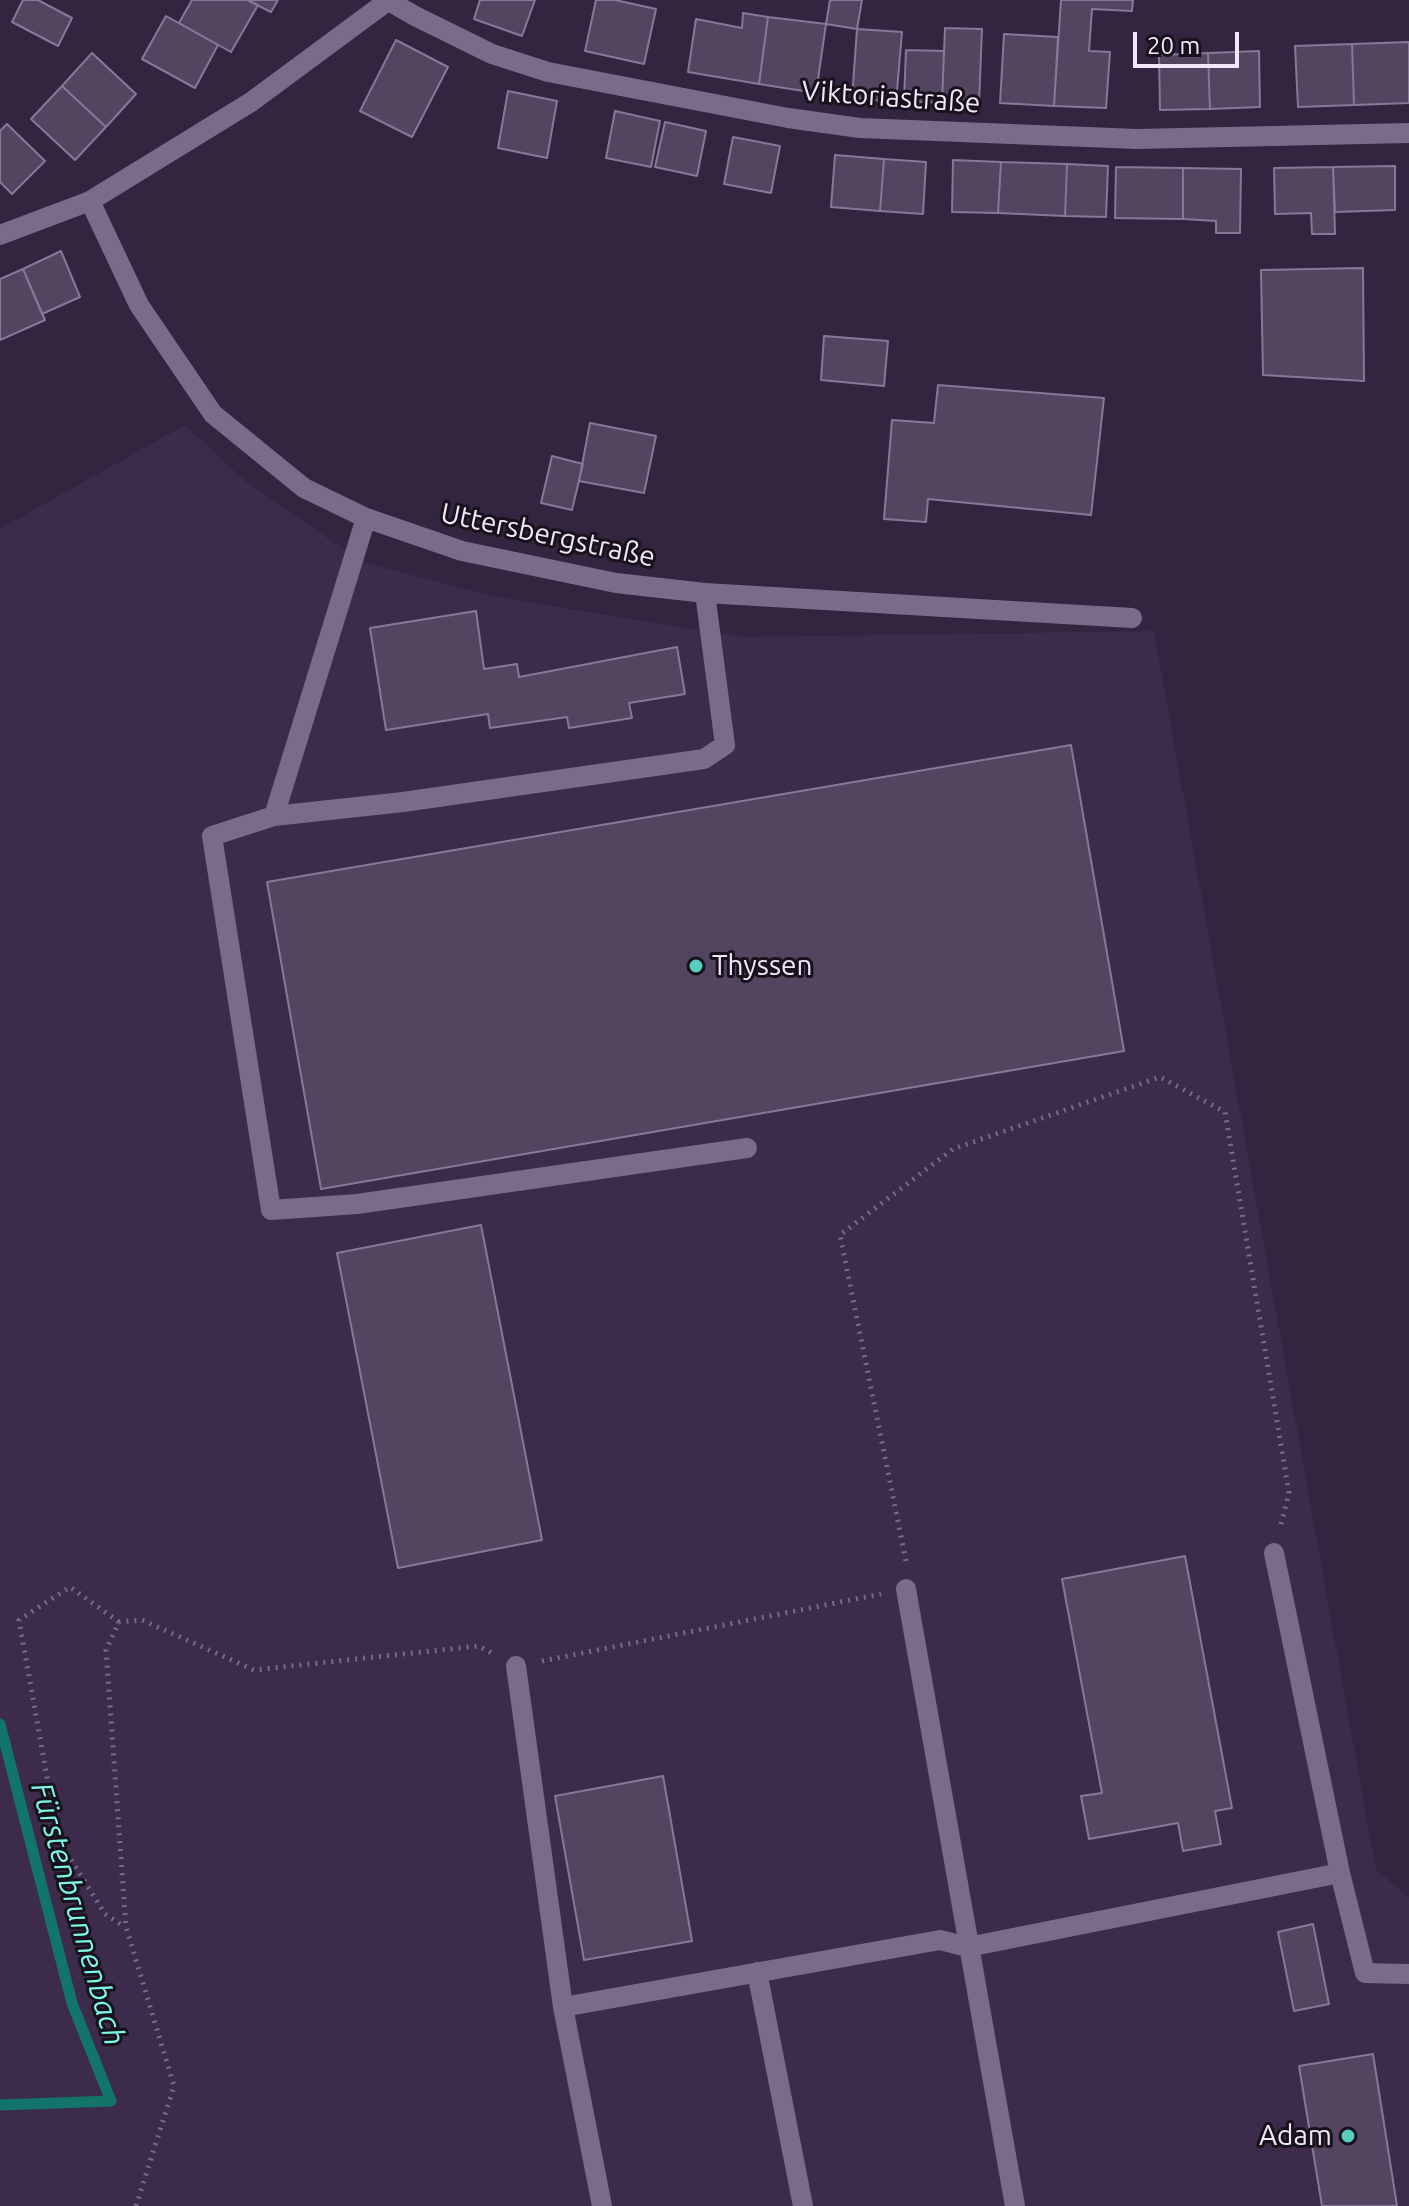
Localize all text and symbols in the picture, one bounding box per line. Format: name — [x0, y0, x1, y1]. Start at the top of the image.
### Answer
scale bar — [1137, 16, 1243, 66]
text: 20 m — [1147, 32, 1200, 59]
street label: Viktoriastraße — [800, 74, 982, 120]
street label: Uttersbergstraße — [438, 496, 658, 574]
place label: Thyssen — [712, 949, 813, 983]
marker: Thyssen — [687, 957, 705, 975]
water label: Fürstenbrunnenbach — [23, 1778, 133, 2050]
place label: Adam — [1259, 2119, 1332, 2153]
marker: Adam — [1339, 2127, 1357, 2145]

